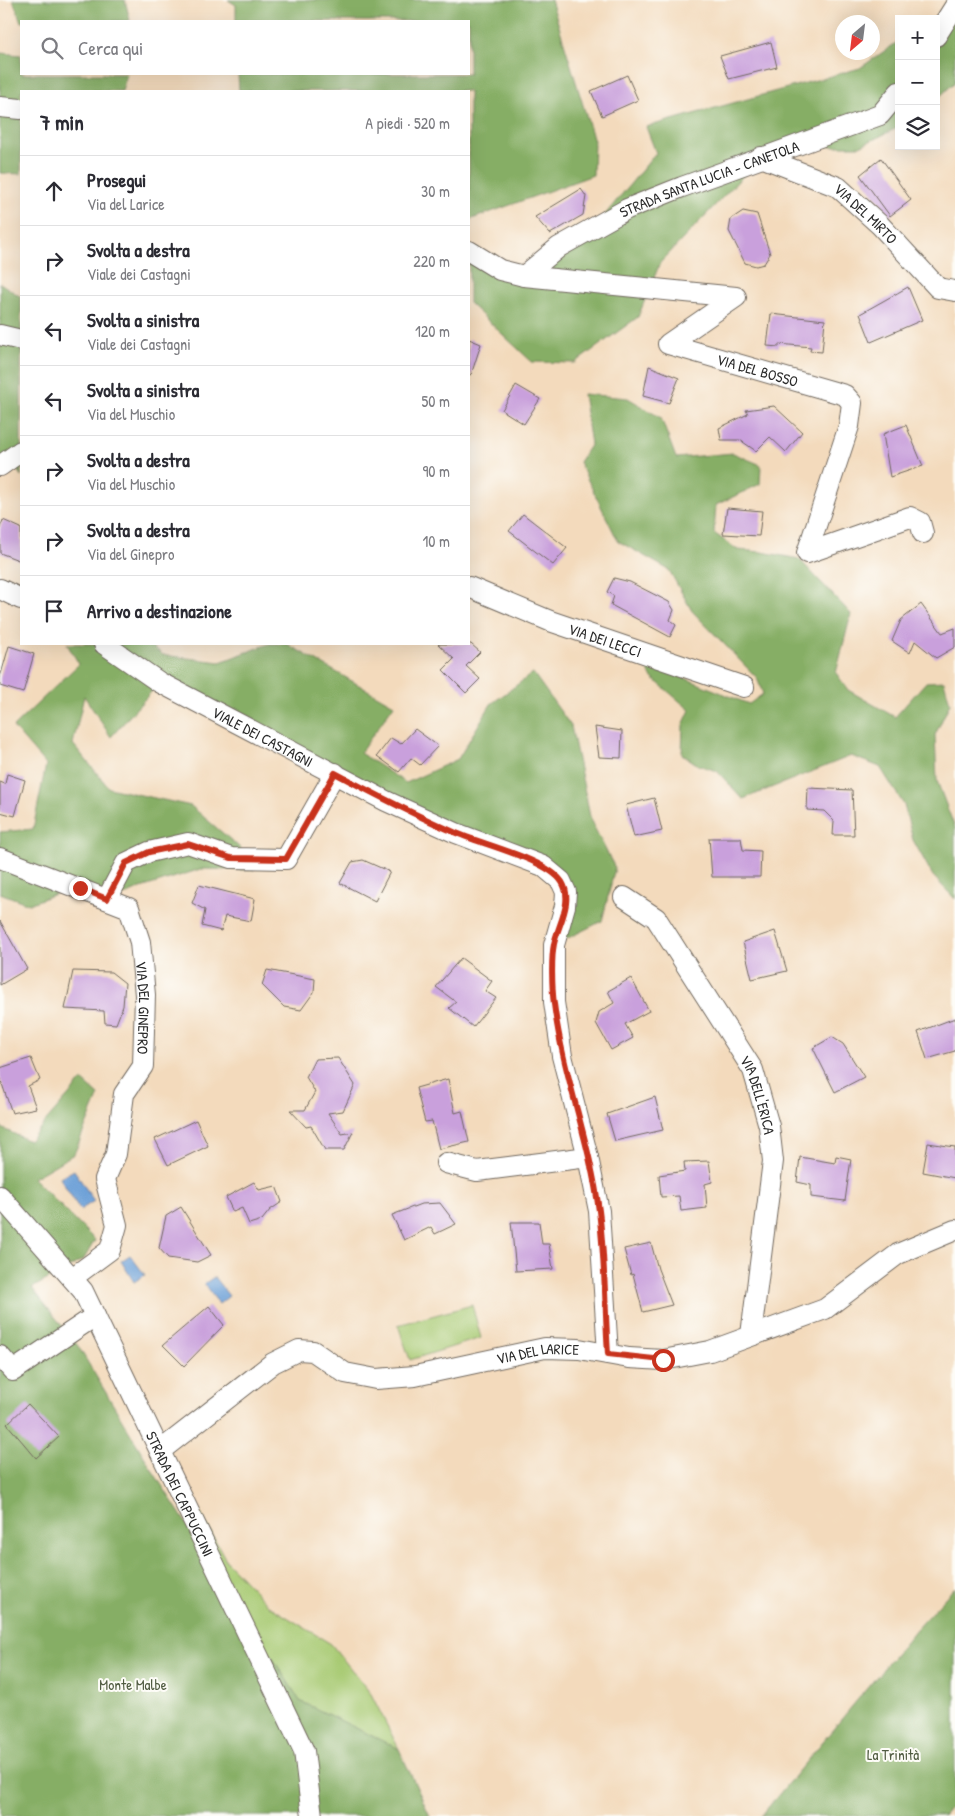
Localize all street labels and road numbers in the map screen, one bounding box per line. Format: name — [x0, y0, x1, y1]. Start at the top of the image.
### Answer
street label: STRADA SANTA LUCIA - CANETOLA — [615, 135, 802, 222]
street label: VIA DEL MIRTO — [830, 178, 903, 248]
street label: VIA DEL BOSSO — [714, 348, 801, 391]
street label: VIA DEI LECCI — [566, 618, 644, 662]
street label: VIALE DEI CASTAGNI — [209, 701, 317, 772]
street label: VIA DEL GINEPRO — [131, 960, 156, 1055]
street label: VIA DELL'ERICA — [736, 1051, 780, 1136]
street label: VIA DEL LARICE — [494, 1337, 580, 1369]
street label: STRADA DEI CAPPUCCINI — [141, 1428, 219, 1560]

